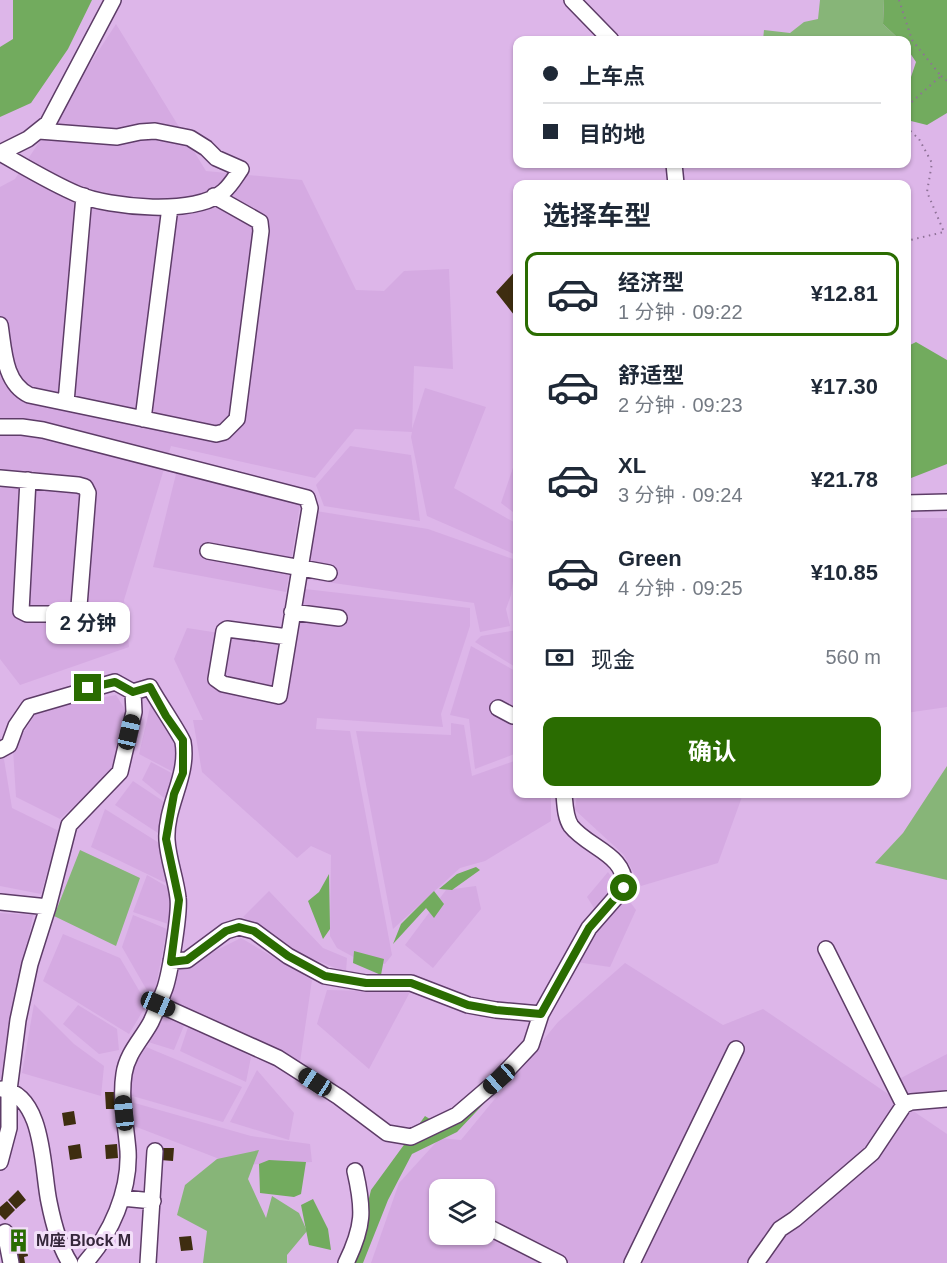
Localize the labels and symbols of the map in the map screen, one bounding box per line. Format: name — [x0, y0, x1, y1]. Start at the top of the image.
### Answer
callout: 2 分钟 — [46, 601, 130, 643]
route end — [74, 674, 101, 701]
car — [116, 712, 142, 752]
route start — [610, 874, 637, 901]
car — [138, 989, 178, 1019]
car — [480, 1060, 518, 1098]
car — [295, 1065, 335, 1099]
car — [113, 1094, 135, 1132]
building icon: M座 Block M — [5, 1227, 31, 1253]
place label: M座 Block M — [36, 1232, 131, 1249]

